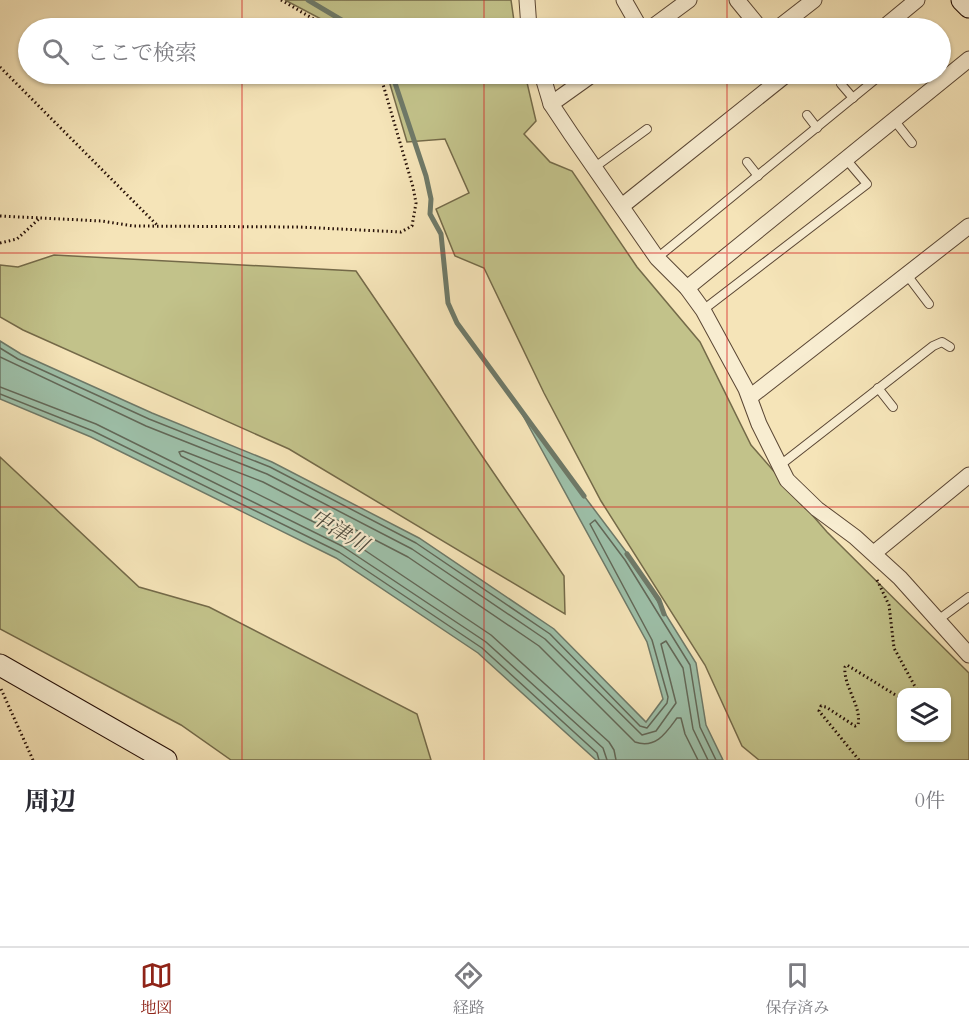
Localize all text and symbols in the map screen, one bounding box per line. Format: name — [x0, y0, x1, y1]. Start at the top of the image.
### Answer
search box — [18, 18, 951, 84]
icon: search — [39, 35, 72, 68]
text: ここで検索 — [87, 38, 197, 68]
water label: 中津川 — [305, 502, 375, 561]
map controls — [897, 688, 951, 742]
button: layers — [897, 688, 951, 742]
text: 周辺 — [24, 784, 76, 819]
text: 0件 — [915, 787, 945, 814]
tab: 地図 — [140, 959, 173, 1019]
tab: 経路 — [452, 959, 485, 1019]
tab: 保存済み — [765, 959, 829, 1019]

